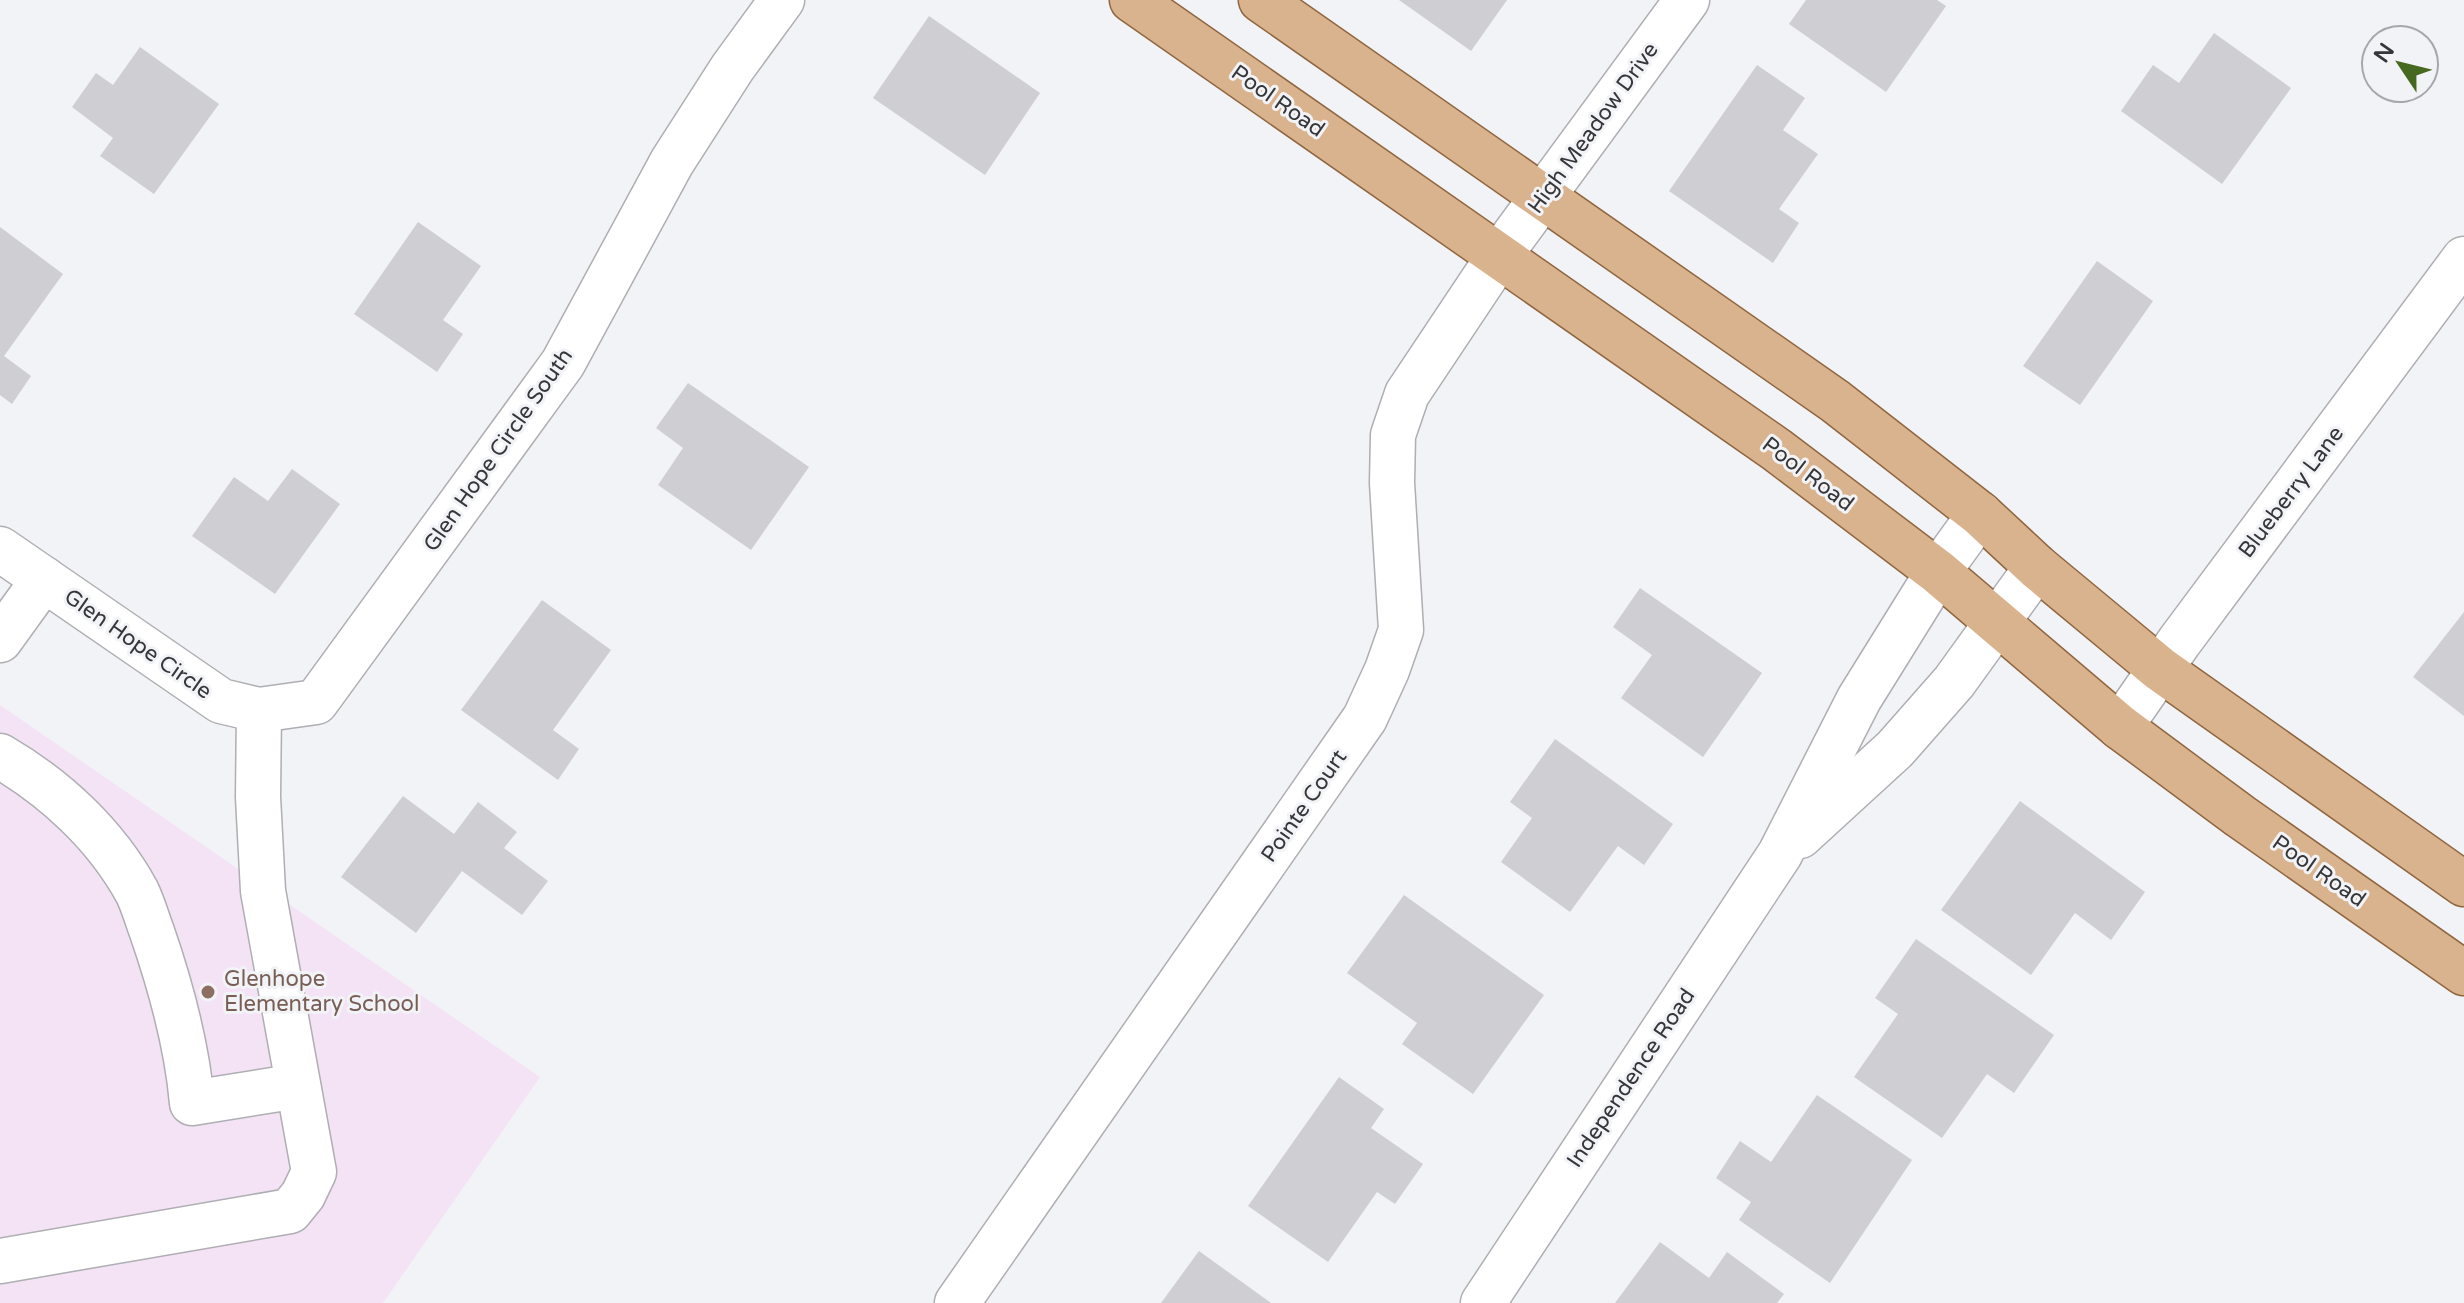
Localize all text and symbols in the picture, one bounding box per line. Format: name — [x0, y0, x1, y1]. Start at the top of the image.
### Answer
north arrow — [2360, 24, 2440, 104]
street label: High Meadow Drive — [1522, 37, 1664, 219]
text: N — [2369, 38, 2400, 68]
street label: Pool Road — [1226, 59, 1330, 143]
street label: Glen Hope Circle South — [418, 344, 578, 556]
street label: Blueberry Lane — [2233, 421, 2349, 563]
street label: Pool Road — [1757, 431, 1859, 517]
street label: Glen Hope Circle — [59, 583, 217, 705]
street label: Pointe Court — [1256, 745, 1352, 867]
street label: Pool Road — [2267, 829, 2371, 913]
place label: Glenhope Elementary School — [224, 966, 419, 1017]
marker: Glenhope Elementary School — [199, 983, 217, 1001]
street label: Independence Road — [1561, 984, 1701, 1172]

